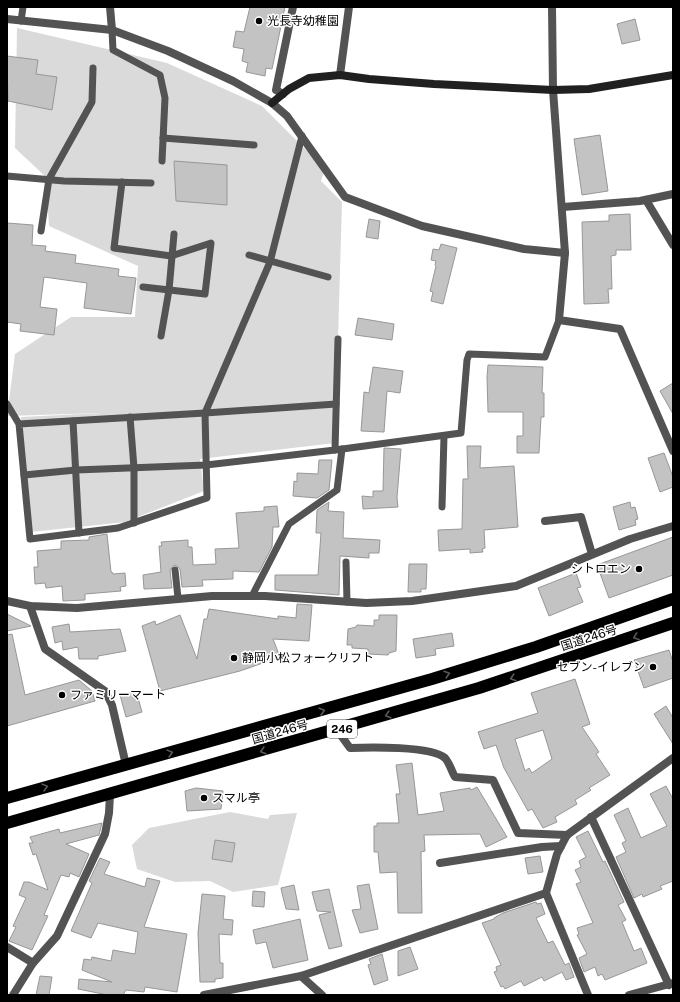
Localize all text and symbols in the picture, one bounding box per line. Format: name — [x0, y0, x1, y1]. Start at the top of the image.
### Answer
place label: 光長寺幼稚園 — [267, 14, 339, 28]
marker: 光長寺幼稚園 — [254, 16, 264, 26]
place label: シトロエン — [571, 562, 631, 576]
marker: シトロエン — [634, 564, 644, 574]
street label: 国道246号 — [559, 622, 619, 654]
one-way arrow — [633, 632, 640, 640]
place label: 静岡小松フォークリフト — [242, 651, 374, 665]
marker: 静岡小松フォークリフト — [229, 653, 239, 663]
place label: セブン-イレブン — [556, 660, 645, 674]
marker: セブン-イレブン — [648, 662, 658, 672]
one-way arrow — [443, 670, 450, 679]
one-way arrow — [510, 673, 517, 681]
place label: ファミリーマート — [70, 688, 166, 702]
marker: ファミリーマート — [57, 690, 67, 700]
one-way arrow — [319, 707, 326, 716]
one-way arrow — [385, 710, 392, 719]
street label: 国道246号 — [250, 717, 310, 747]
road number: 246 — [327, 720, 357, 738]
one-way arrow — [260, 746, 267, 755]
one-way arrow — [166, 749, 173, 758]
one-way arrow — [41, 784, 48, 792]
place label: スマル亭 — [212, 791, 260, 805]
marker: スマル亭 — [199, 793, 209, 803]

